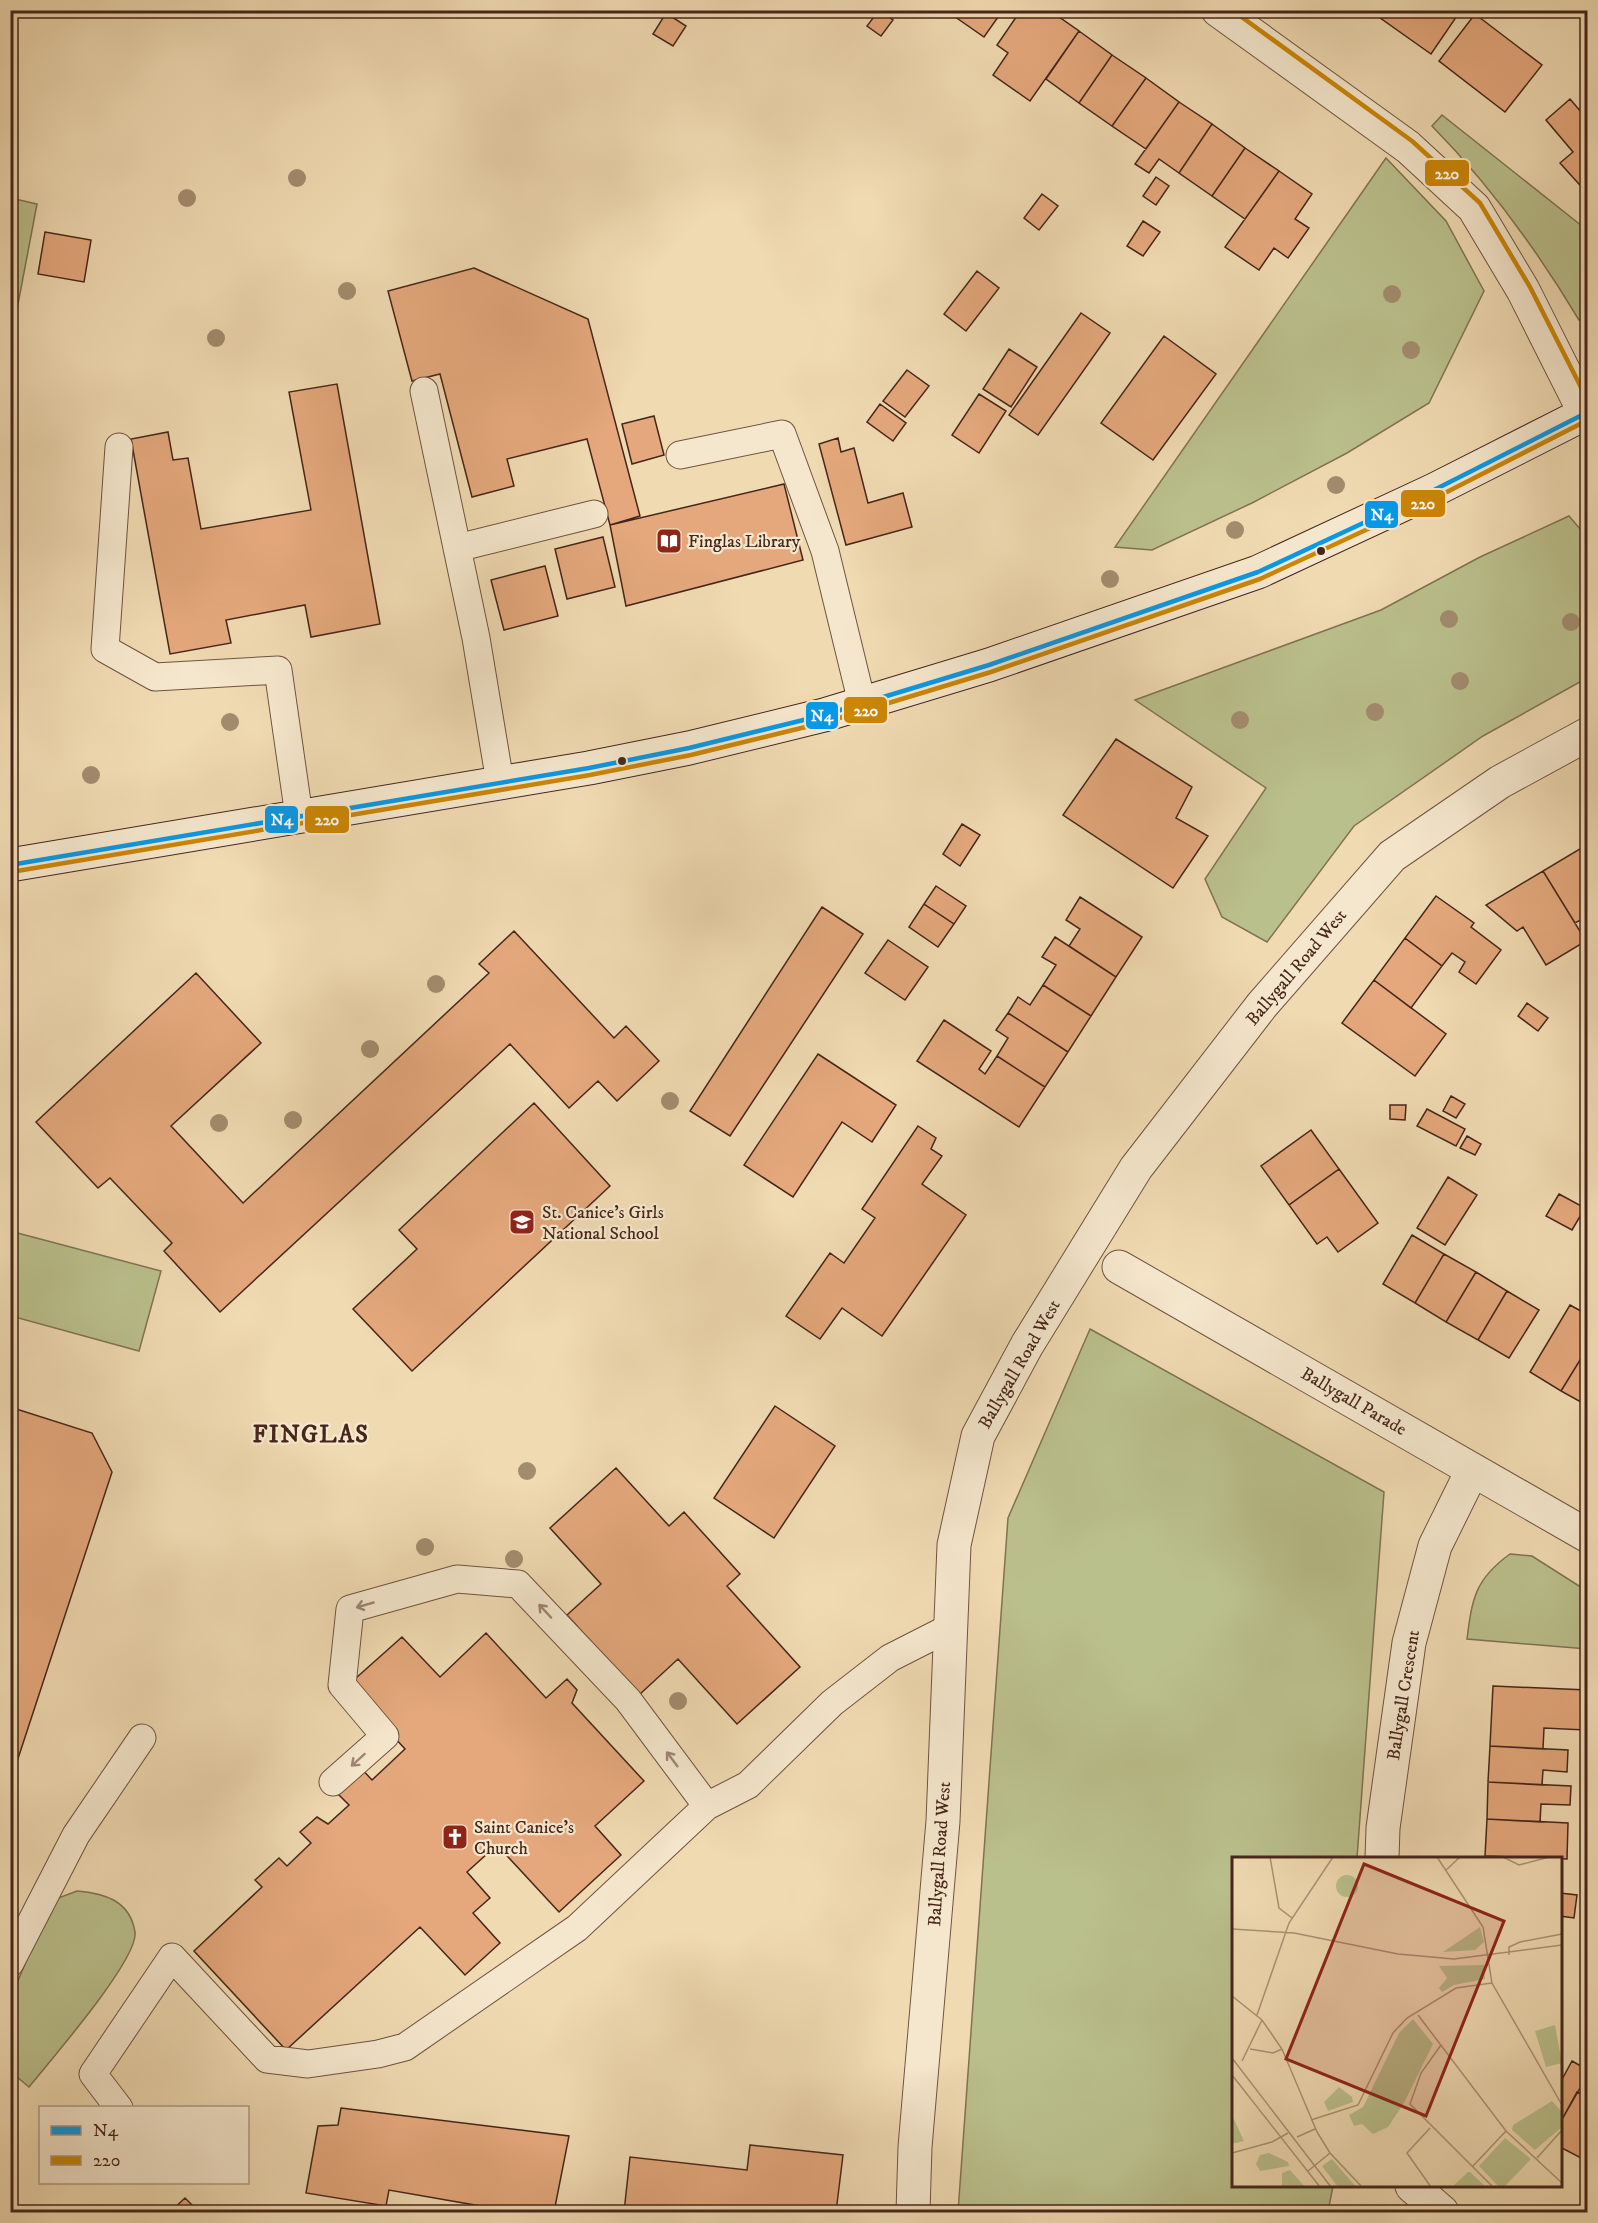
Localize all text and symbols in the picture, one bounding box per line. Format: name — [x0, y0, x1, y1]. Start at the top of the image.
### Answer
line badge: 220 — [1424, 159, 1470, 187]
text: 220 — [1435, 164, 1460, 184]
line badge: 220 — [1400, 489, 1446, 518]
text: 220 — [1411, 494, 1436, 514]
line badge: N4 — [1364, 500, 1399, 529]
text: N4 — [1371, 505, 1394, 525]
library icon: Finglas Library — [654, 526, 684, 556]
place label: Finglas Library — [688, 531, 801, 553]
unlabelled marker — [1315, 545, 1327, 557]
line badge: 220 — [843, 696, 888, 724]
line badge: N4 — [805, 701, 839, 730]
text: 220 — [854, 701, 879, 721]
text: N4 — [811, 706, 834, 726]
unlabelled marker — [616, 755, 628, 767]
line badge: N4 — [264, 805, 299, 834]
line badge: 220 — [304, 805, 350, 834]
text: N4 — [271, 810, 294, 830]
text: 220 — [315, 810, 340, 830]
street label: Ballygall Road West — [1242, 905, 1352, 1030]
place label: St. Canice's Girls National School — [542, 1202, 664, 1245]
school or university icon: St. Canice's Girls National School — [507, 1207, 537, 1237]
street label: Ballygall Road West — [974, 1296, 1066, 1433]
street label: Ballygall Parade — [1297, 1363, 1410, 1441]
district label: FINGLAS — [253, 1420, 369, 1450]
one-way arrow — [356, 1600, 375, 1611]
one-way arrow — [537, 1604, 552, 1619]
street label: Ballygall Crescent — [1383, 1628, 1425, 1762]
one-way arrow — [666, 1751, 678, 1767]
one-way arrow — [351, 1753, 366, 1767]
street label: Ballygall Road West — [924, 1781, 956, 1927]
place label: Saint Canice's Church — [474, 1817, 574, 1860]
church icon: Saint Canice's Church — [440, 1822, 470, 1852]
inset map — [1232, 1857, 1562, 2187]
legend — [39, 2106, 249, 2184]
text: N4 — [93, 2120, 119, 2142]
text: 220 — [93, 2150, 120, 2172]

